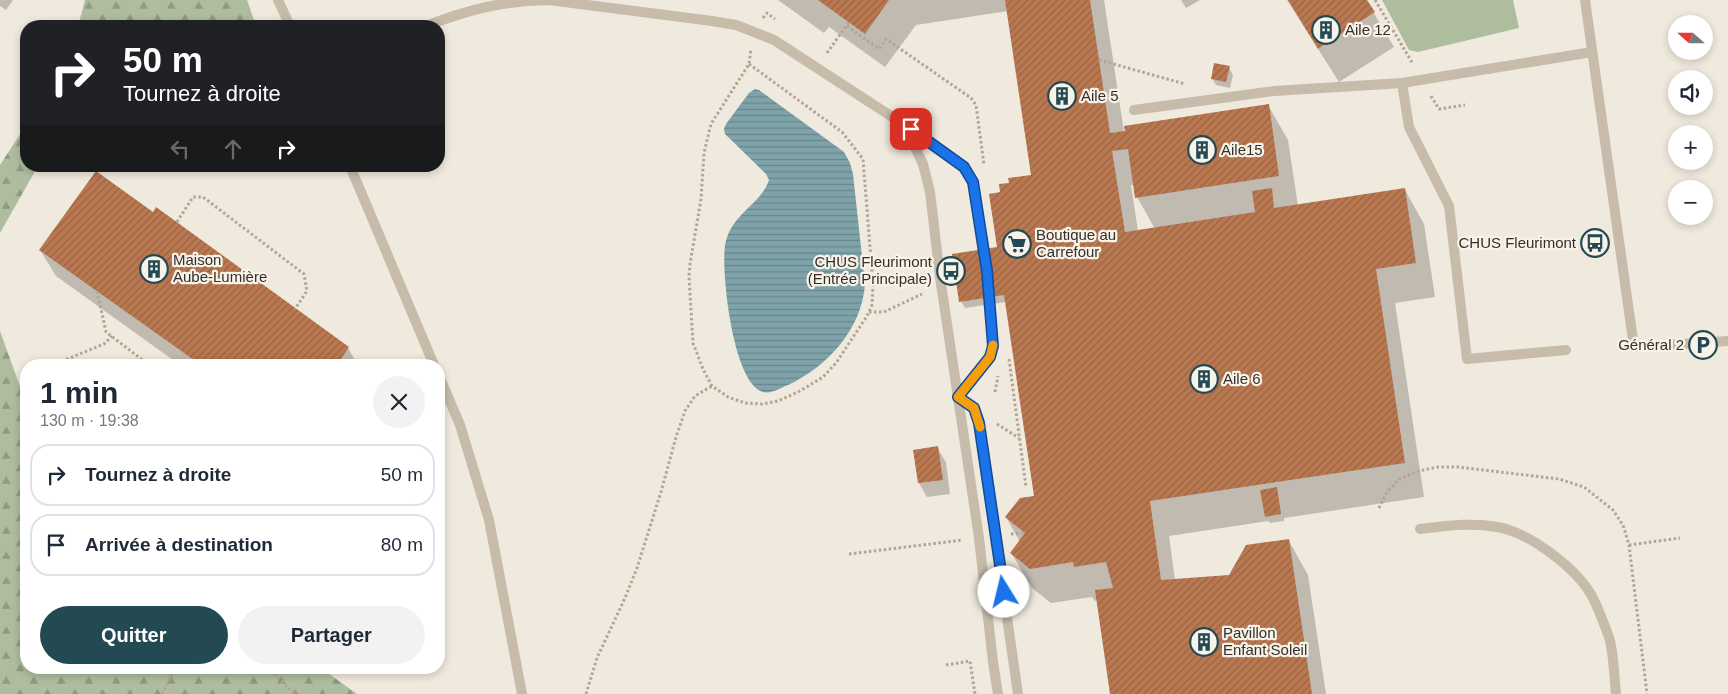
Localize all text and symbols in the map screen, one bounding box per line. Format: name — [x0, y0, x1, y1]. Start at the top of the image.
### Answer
building icon: Aile 12 — [1311, 15, 1341, 45]
north arrow — [1668, 15, 1712, 60]
map controls — [1668, 15, 1713, 225]
place label: Aile 12 — [1345, 21, 1391, 38]
icon: right — [40, 40, 105, 105]
text: 50 m — [123, 40, 203, 79]
button: sound — [1668, 70, 1713, 115]
text: Tournez à droite — [123, 81, 281, 106]
building icon: Aile 5 — [1047, 81, 1077, 111]
place label: Aile 5 — [1081, 87, 1119, 104]
pin — [890, 108, 932, 150]
icon: arrive — [897, 115, 925, 143]
button: + — [1668, 125, 1713, 170]
icon: left — [166, 135, 194, 163]
icon: ahead — [219, 135, 247, 163]
icon: right — [272, 135, 300, 163]
building icon: Aile15 — [1187, 135, 1217, 165]
place label: Aile15 — [1221, 141, 1263, 158]
button: − — [1668, 180, 1713, 225]
place label: Boutique au Carrefour — [1036, 226, 1116, 260]
bus stop icon: CHUS Fleurimont — [1580, 228, 1610, 258]
supermarket icon: Boutique au Carrefour — [1002, 229, 1032, 259]
place label: CHUS Fleurimont — [1458, 234, 1577, 251]
place label: Maison Aube-Lumière — [173, 251, 267, 285]
place label: CHUS Fleurimont (Entrée Principale) — [808, 253, 933, 287]
building icon: Maison Aube-Lumière — [139, 254, 169, 284]
bus stop icon: CHUS Fleurimont (Entrée Principale) — [936, 256, 966, 286]
parking icon: Général 2 — [1688, 330, 1718, 360]
place label: Général 2 — [1618, 336, 1684, 353]
building icon: Aile 6 — [1189, 364, 1219, 394]
place label: Aile 6 — [1223, 370, 1261, 387]
text: 1 min — [40, 376, 118, 409]
button: close — [373, 376, 425, 428]
text: 130 m · 19:38 — [40, 412, 139, 429]
icon: right — [42, 461, 70, 489]
text: Tournez à droite — [85, 464, 231, 485]
text: 50 m — [381, 464, 423, 485]
icon: arrive — [42, 531, 70, 559]
text: Arrivée à destination — [85, 534, 273, 555]
text: 80 m — [381, 534, 423, 555]
position arrow — [977, 565, 1029, 617]
button: Quitter — [40, 606, 228, 664]
button: Partager — [238, 606, 425, 664]
place label: Pavillon Enfant Soleil — [1223, 624, 1307, 658]
building icon: Pavillon Enfant Soleil — [1189, 627, 1219, 657]

